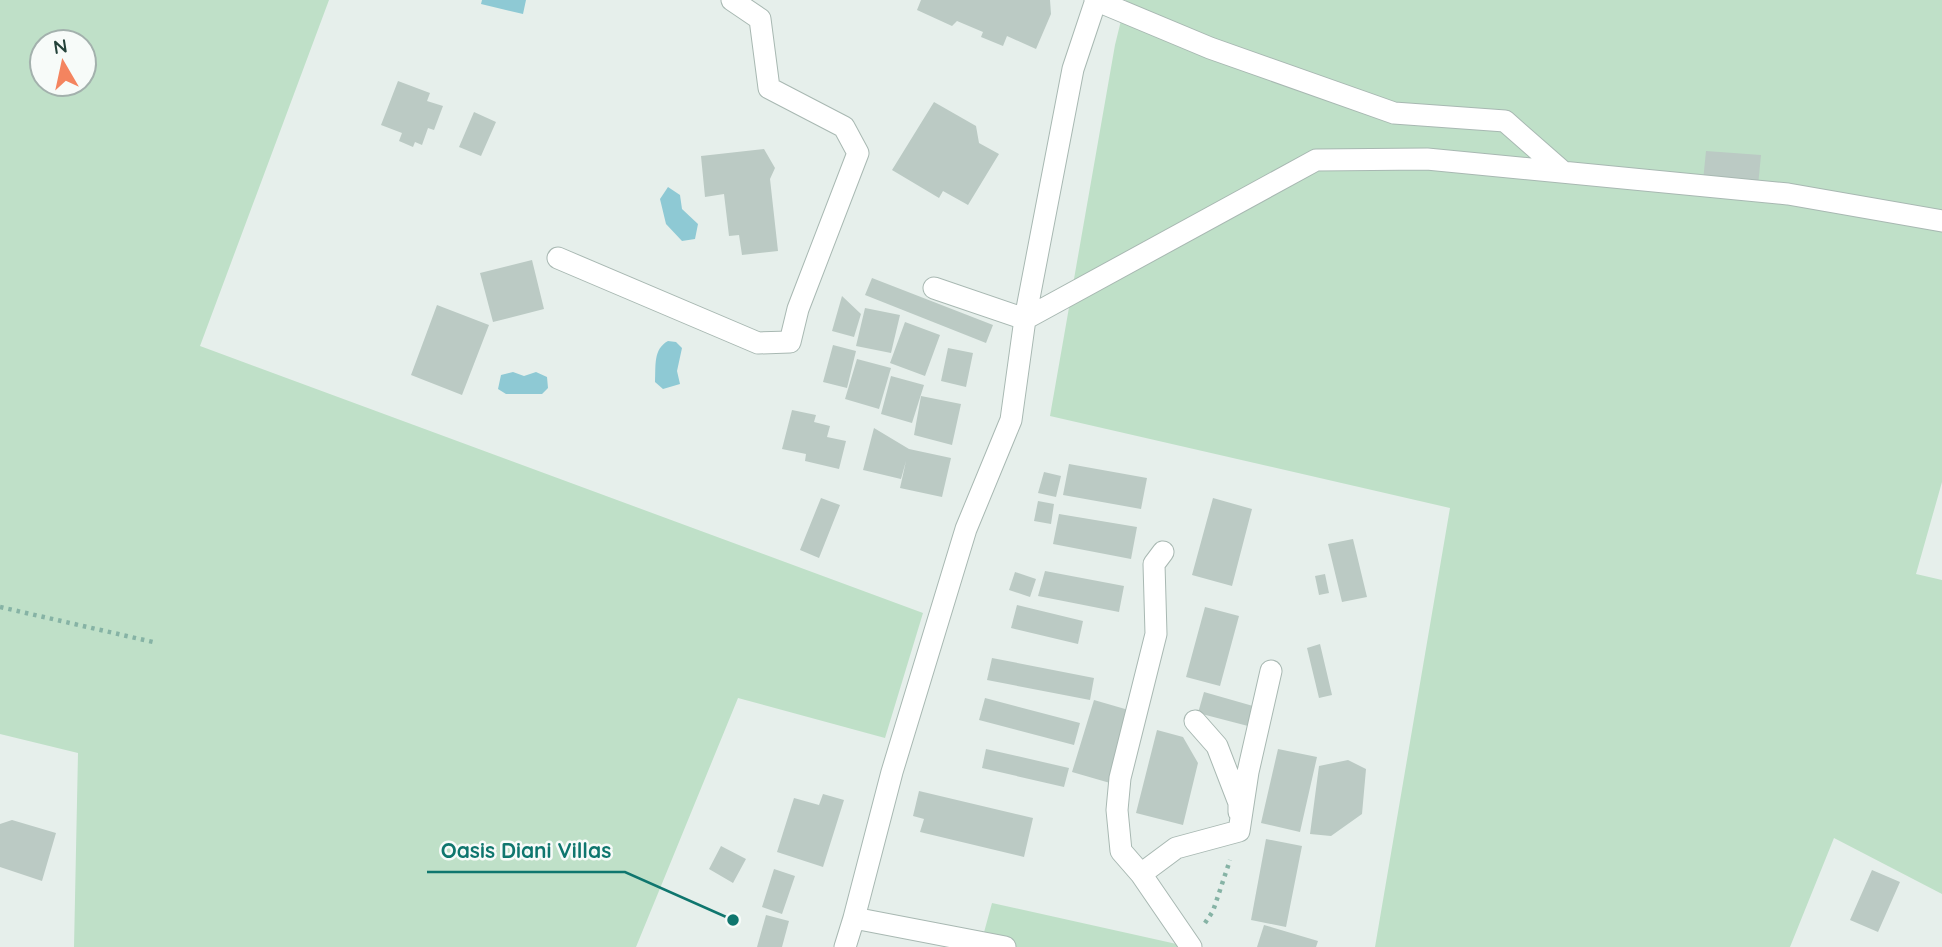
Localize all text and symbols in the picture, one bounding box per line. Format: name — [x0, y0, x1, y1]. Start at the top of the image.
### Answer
north arrow — [28, 28, 98, 98]
text: N — [52, 33, 69, 59]
callout: Oasis Diani Villas — [427, 830, 625, 872]
text: Oasis Diani Villas — [441, 837, 611, 863]

